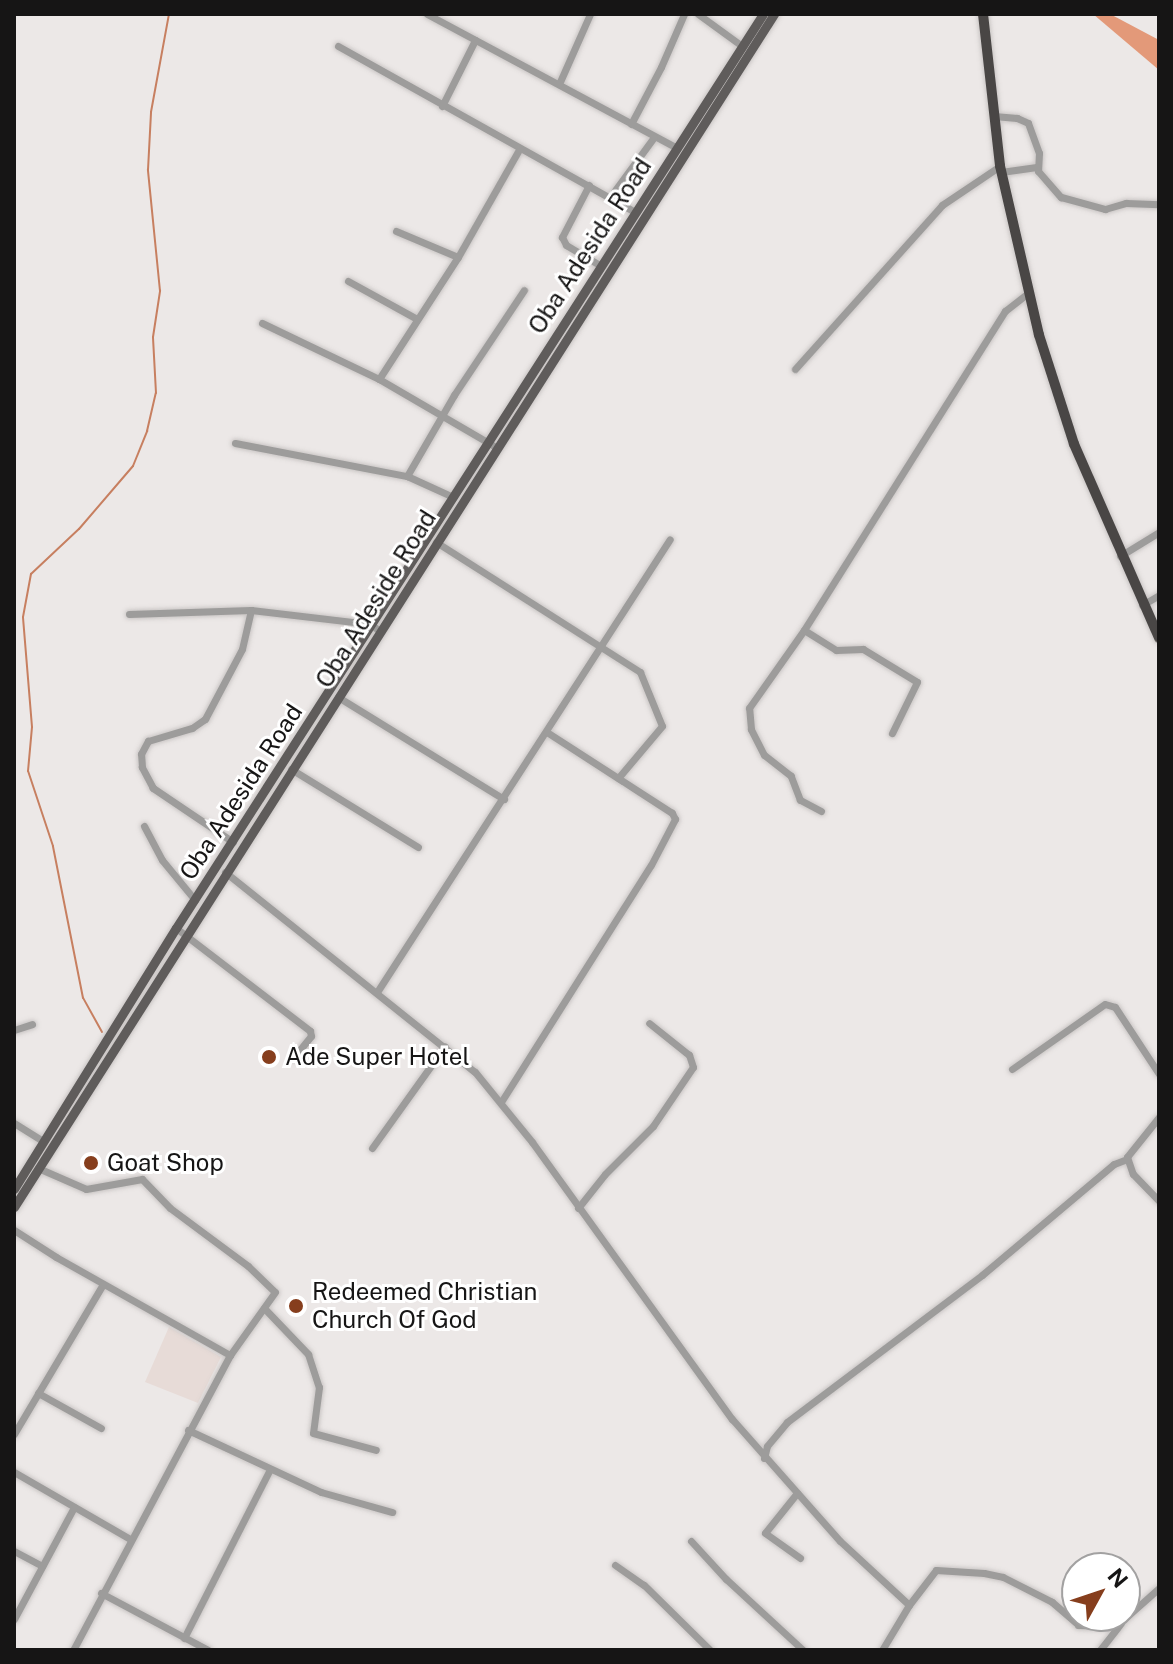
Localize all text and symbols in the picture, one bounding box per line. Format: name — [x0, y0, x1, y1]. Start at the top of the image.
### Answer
street label: Oba Adesida Road — [522, 153, 658, 339]
street label: Oba Adeside Road — [310, 505, 442, 693]
street label: Oba Adesida Road — [173, 699, 309, 885]
place label: Ade Super Hotel — [285, 1043, 470, 1071]
marker: Ade Super Hotel — [260, 1048, 278, 1066]
place label: Goat Shop — [107, 1149, 224, 1177]
marker: Goat Shop — [82, 1154, 100, 1172]
place label: Redeemed Christian Church Of God — [312, 1278, 537, 1334]
marker: Redeemed Christian Church Of God — [287, 1297, 305, 1315]
north arrow — [1061, 1552, 1141, 1632]
text: N — [1102, 1563, 1133, 1593]

